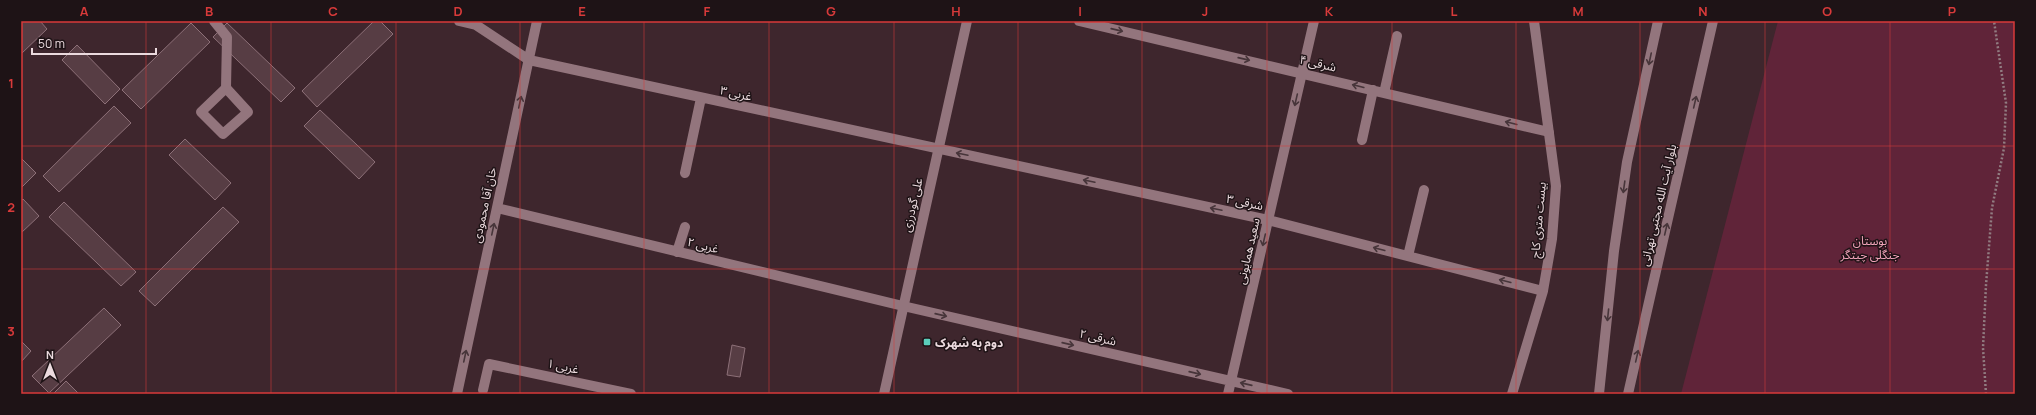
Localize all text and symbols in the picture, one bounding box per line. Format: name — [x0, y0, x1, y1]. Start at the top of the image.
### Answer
text: A — [80, 2, 89, 20]
text: B — [205, 2, 213, 20]
text: C — [328, 2, 338, 20]
text: D — [453, 2, 463, 20]
text: E — [578, 2, 586, 20]
text: F — [704, 2, 711, 20]
text: G — [826, 2, 836, 20]
text: H — [951, 2, 961, 20]
text: I — [1078, 2, 1082, 20]
text: J — [1202, 2, 1208, 20]
text: K — [1325, 2, 1334, 20]
text: L — [1451, 2, 1458, 20]
text: M — [1572, 2, 1584, 20]
text: N — [1698, 2, 1708, 20]
text: O — [1822, 2, 1832, 20]
text: P — [1948, 2, 1956, 20]
one-way arrow — [1110, 26, 1123, 34]
scale bar — [32, 30, 156, 56]
text: 50 m — [38, 35, 65, 52]
street label: ۴ شرقی — [1298, 51, 1338, 75]
one-way arrow — [1645, 52, 1653, 65]
one-way arrow — [1237, 56, 1250, 63]
text: 1 — [8, 74, 14, 92]
street label: ۳ غربی — [719, 81, 753, 105]
one-way arrow — [1352, 82, 1365, 89]
one-way arrow — [1292, 93, 1299, 106]
one-way arrow — [516, 96, 524, 109]
one-way arrow — [1691, 96, 1699, 109]
one-way arrow — [1505, 119, 1518, 127]
street label: بلوار آیت الله مجتبی تهرانی — [1636, 142, 1680, 268]
one-way arrow — [956, 150, 969, 158]
street label: خان آقا محمودی — [468, 166, 500, 244]
street label: علی گودرزی — [898, 176, 926, 234]
one-way arrow — [1083, 177, 1096, 185]
one-way arrow — [1620, 180, 1628, 193]
street label: بیست متری کاج — [1526, 181, 1551, 259]
street label: ۳ شرقی — [1225, 190, 1265, 214]
text: 2 — [7, 198, 15, 216]
one-way arrow — [1210, 204, 1223, 212]
street label: سعید همایونی — [1232, 216, 1264, 286]
one-way arrow — [489, 223, 497, 236]
one-way arrow — [1662, 223, 1670, 236]
park label: بوستان جنگلی چیتگر — [1840, 232, 1899, 263]
street label: ۲ غربی — [686, 233, 720, 257]
one-way arrow — [1259, 233, 1267, 246]
one-way arrow — [1373, 244, 1386, 252]
one-way arrow — [1499, 277, 1512, 284]
one-way arrow — [1604, 309, 1611, 322]
one-way arrow — [934, 311, 947, 319]
text: 3 — [7, 322, 15, 340]
street label: ۲ شرقی — [1078, 325, 1118, 349]
place label: دوم به شهرک — [935, 334, 1003, 352]
marker: دوم به شهرک — [922, 337, 932, 347]
one-way arrow — [1061, 340, 1074, 348]
north arrow — [30, 345, 70, 385]
text: N — [46, 347, 54, 362]
one-way arrow — [461, 350, 469, 363]
one-way arrow — [1634, 350, 1641, 363]
street label: ۱ غربی — [546, 354, 580, 378]
one-way arrow — [1188, 369, 1201, 377]
one-way arrow — [1240, 380, 1253, 388]

